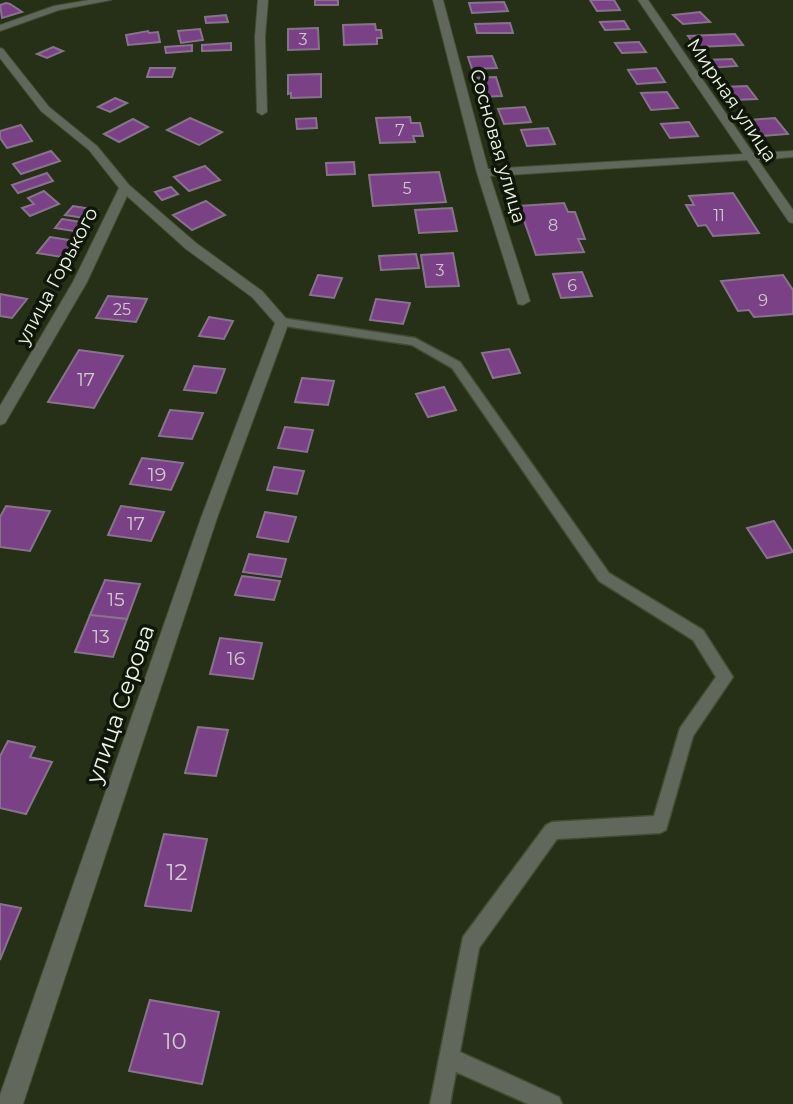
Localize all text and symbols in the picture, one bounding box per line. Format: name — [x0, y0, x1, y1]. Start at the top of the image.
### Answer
house number: 3 — [298, 30, 308, 49]
street label: Мирная улица — [682, 34, 782, 166]
street label: Сосновая улица — [465, 66, 531, 226]
house number: 7 — [395, 121, 405, 140]
house number: 5 — [402, 179, 412, 198]
street label: улица Горького — [11, 203, 103, 349]
house number: 11 — [713, 206, 725, 225]
house number: 8 — [548, 216, 558, 235]
house number: 3 — [435, 261, 445, 280]
house number: 6 — [567, 276, 577, 295]
house number: 9 — [758, 291, 768, 310]
house number: 25 — [113, 300, 131, 319]
house number: 17 — [77, 368, 95, 391]
house number: 19 — [148, 463, 166, 486]
house number: 17 — [127, 512, 145, 535]
house number: 15 — [107, 588, 125, 611]
street label: улица Серова — [79, 621, 160, 788]
house number: 13 — [92, 625, 110, 648]
house number: 16 — [227, 647, 245, 670]
house number: 12 — [166, 858, 188, 886]
house number: 10 — [163, 1027, 187, 1055]

